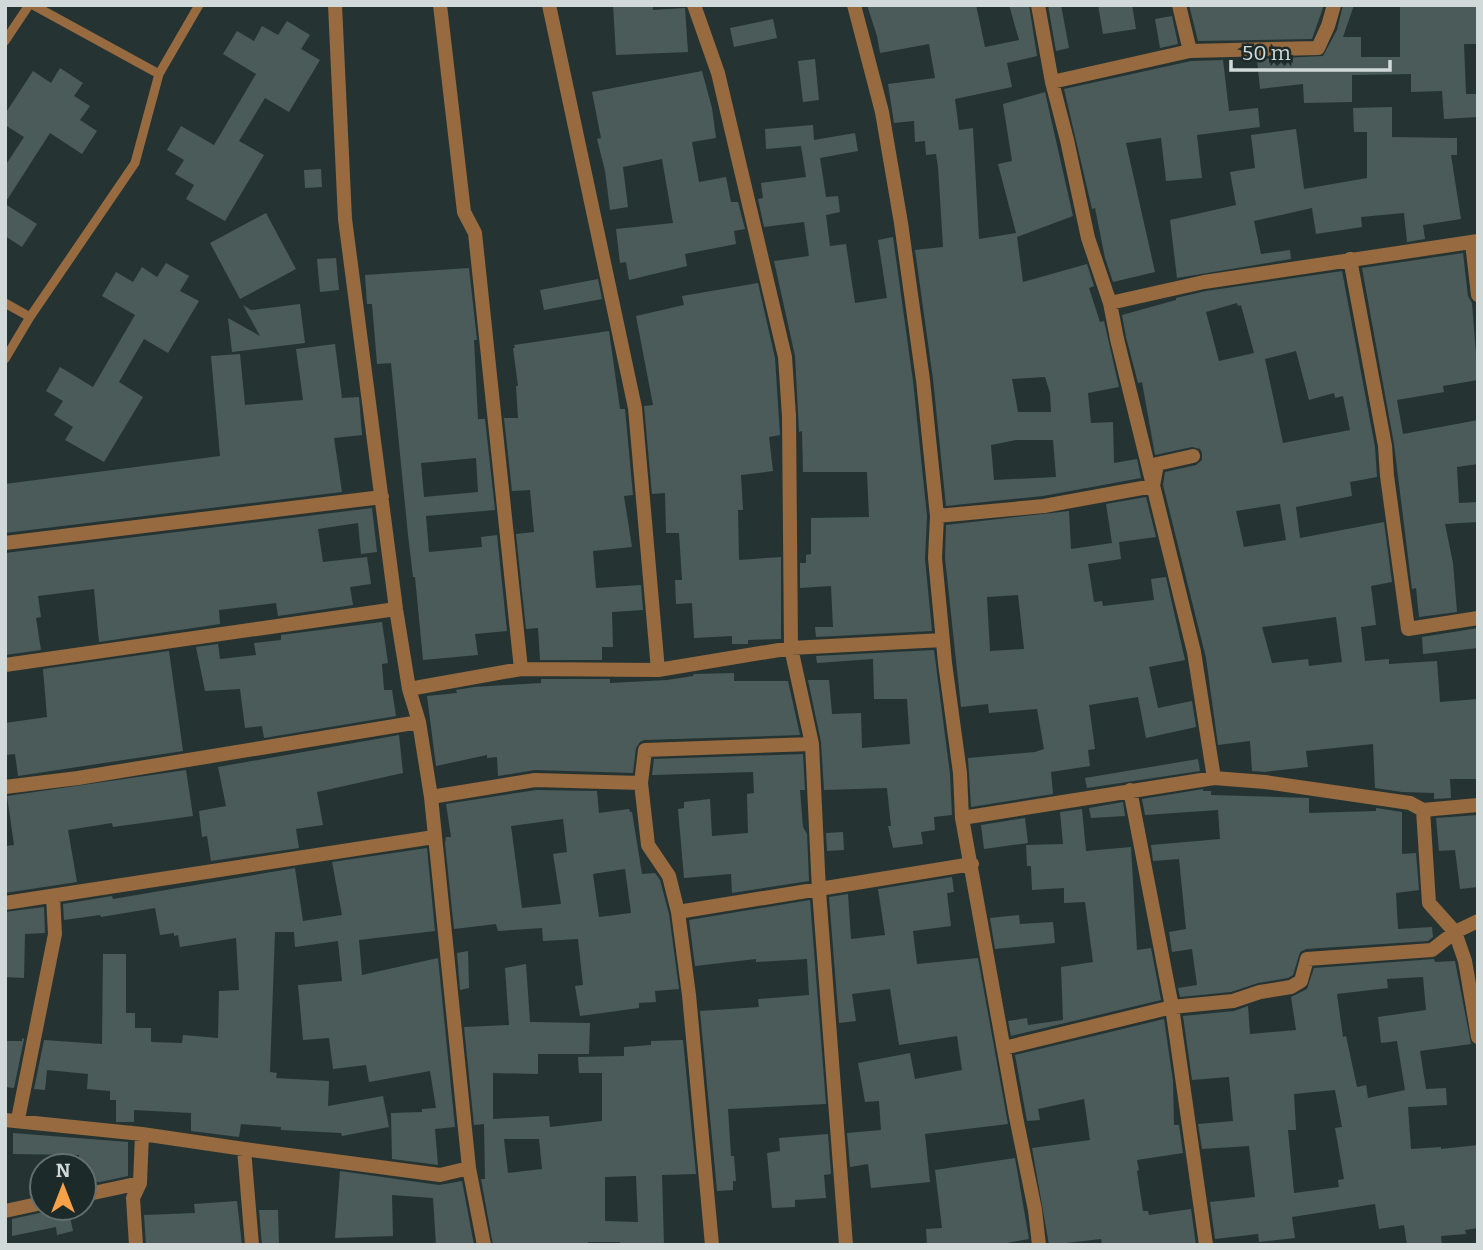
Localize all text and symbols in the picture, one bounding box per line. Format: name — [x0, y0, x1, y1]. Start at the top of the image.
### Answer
scale bar — [1231, 28, 1390, 72]
text: 50 m — [1242, 40, 1291, 66]
north arrow — [28, 1152, 98, 1222]
text: N — [56, 1159, 71, 1182]

